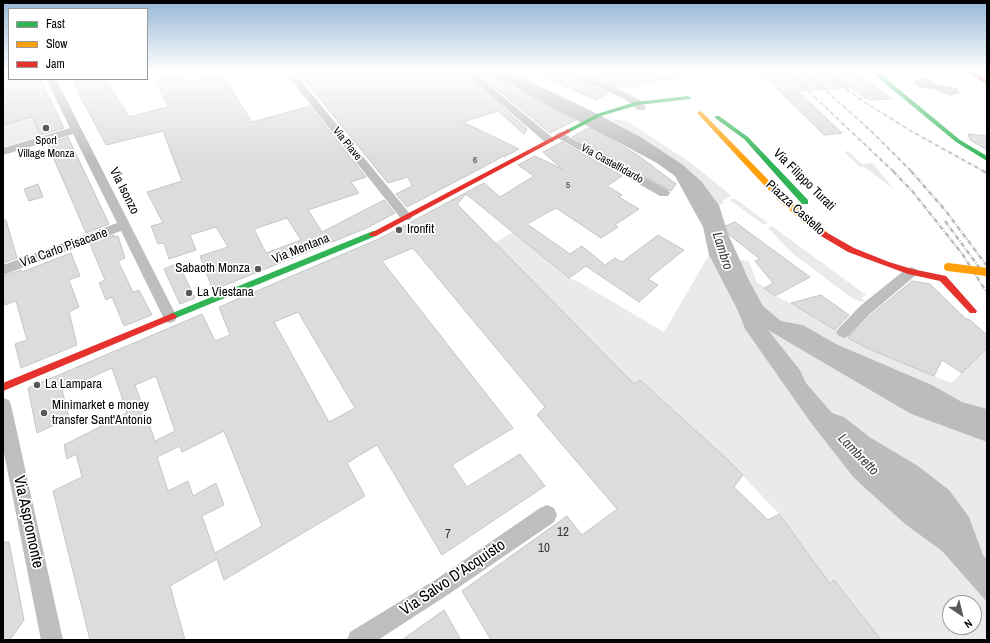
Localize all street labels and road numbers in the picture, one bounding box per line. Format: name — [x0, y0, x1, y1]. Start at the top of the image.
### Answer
street label: Via Piave — [330, 125, 364, 163]
street label: Via Castelfidardo — [578, 141, 646, 187]
street label: Via Filippo Turati — [770, 146, 838, 214]
street label: Via Isonzo — [106, 165, 142, 217]
street label: Piazza Castello — [762, 177, 828, 239]
street label: Via Carlo Pisacane — [18, 225, 110, 271]
street label: Via Mentana — [270, 230, 332, 268]
street label: Via Aspromonte — [9, 474, 47, 570]
street label: Via Salvo D'Acquisto — [397, 536, 509, 620]

